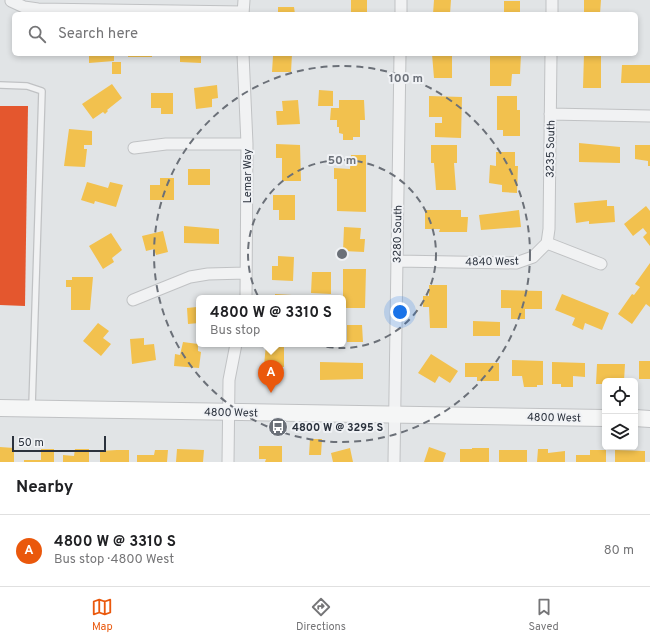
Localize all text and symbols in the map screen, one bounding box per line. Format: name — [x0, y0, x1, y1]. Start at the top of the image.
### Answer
search box — [12, 12, 638, 56]
icon: search — [26, 23, 48, 45]
text: Search here — [58, 25, 138, 44]
text: 100 m — [389, 71, 423, 87]
street label: 3235 South — [543, 120, 559, 178]
street label: Lemar Way — [241, 148, 255, 203]
text: 50 m — [328, 153, 356, 169]
street label: 3280 South — [390, 205, 406, 263]
centre of rings — [335, 247, 349, 261]
street label: 4840 West — [465, 255, 519, 269]
popup — [196, 295, 346, 347]
your location — [390, 302, 410, 322]
text: 4800 W @ 3310 S — [210, 304, 332, 323]
text: Bus stop — [210, 323, 260, 339]
pin: A — [258, 360, 284, 393]
map controls — [602, 378, 638, 450]
button: locate — [602, 378, 638, 414]
street label: 4800 West — [204, 406, 258, 420]
street label: 4800 West — [527, 411, 581, 425]
button: layers — [602, 414, 638, 450]
bus stop icon: 4800 W @ 3295 S — [267, 416, 289, 438]
place label: 4800 W @ 3295 S — [292, 421, 383, 435]
scale bar — [12, 434, 106, 453]
text: 50 m — [18, 436, 44, 450]
text: Nearby — [16, 477, 73, 499]
text: 4800 W @ 3310 S — [54, 533, 176, 552]
text: A — [24, 543, 34, 559]
text: 80 m — [604, 543, 634, 559]
text: Bus stop · 4800 West — [54, 552, 174, 568]
tab: Map — [91, 596, 113, 634]
tab: Directions — [296, 596, 346, 634]
tab: Saved — [528, 596, 559, 634]

